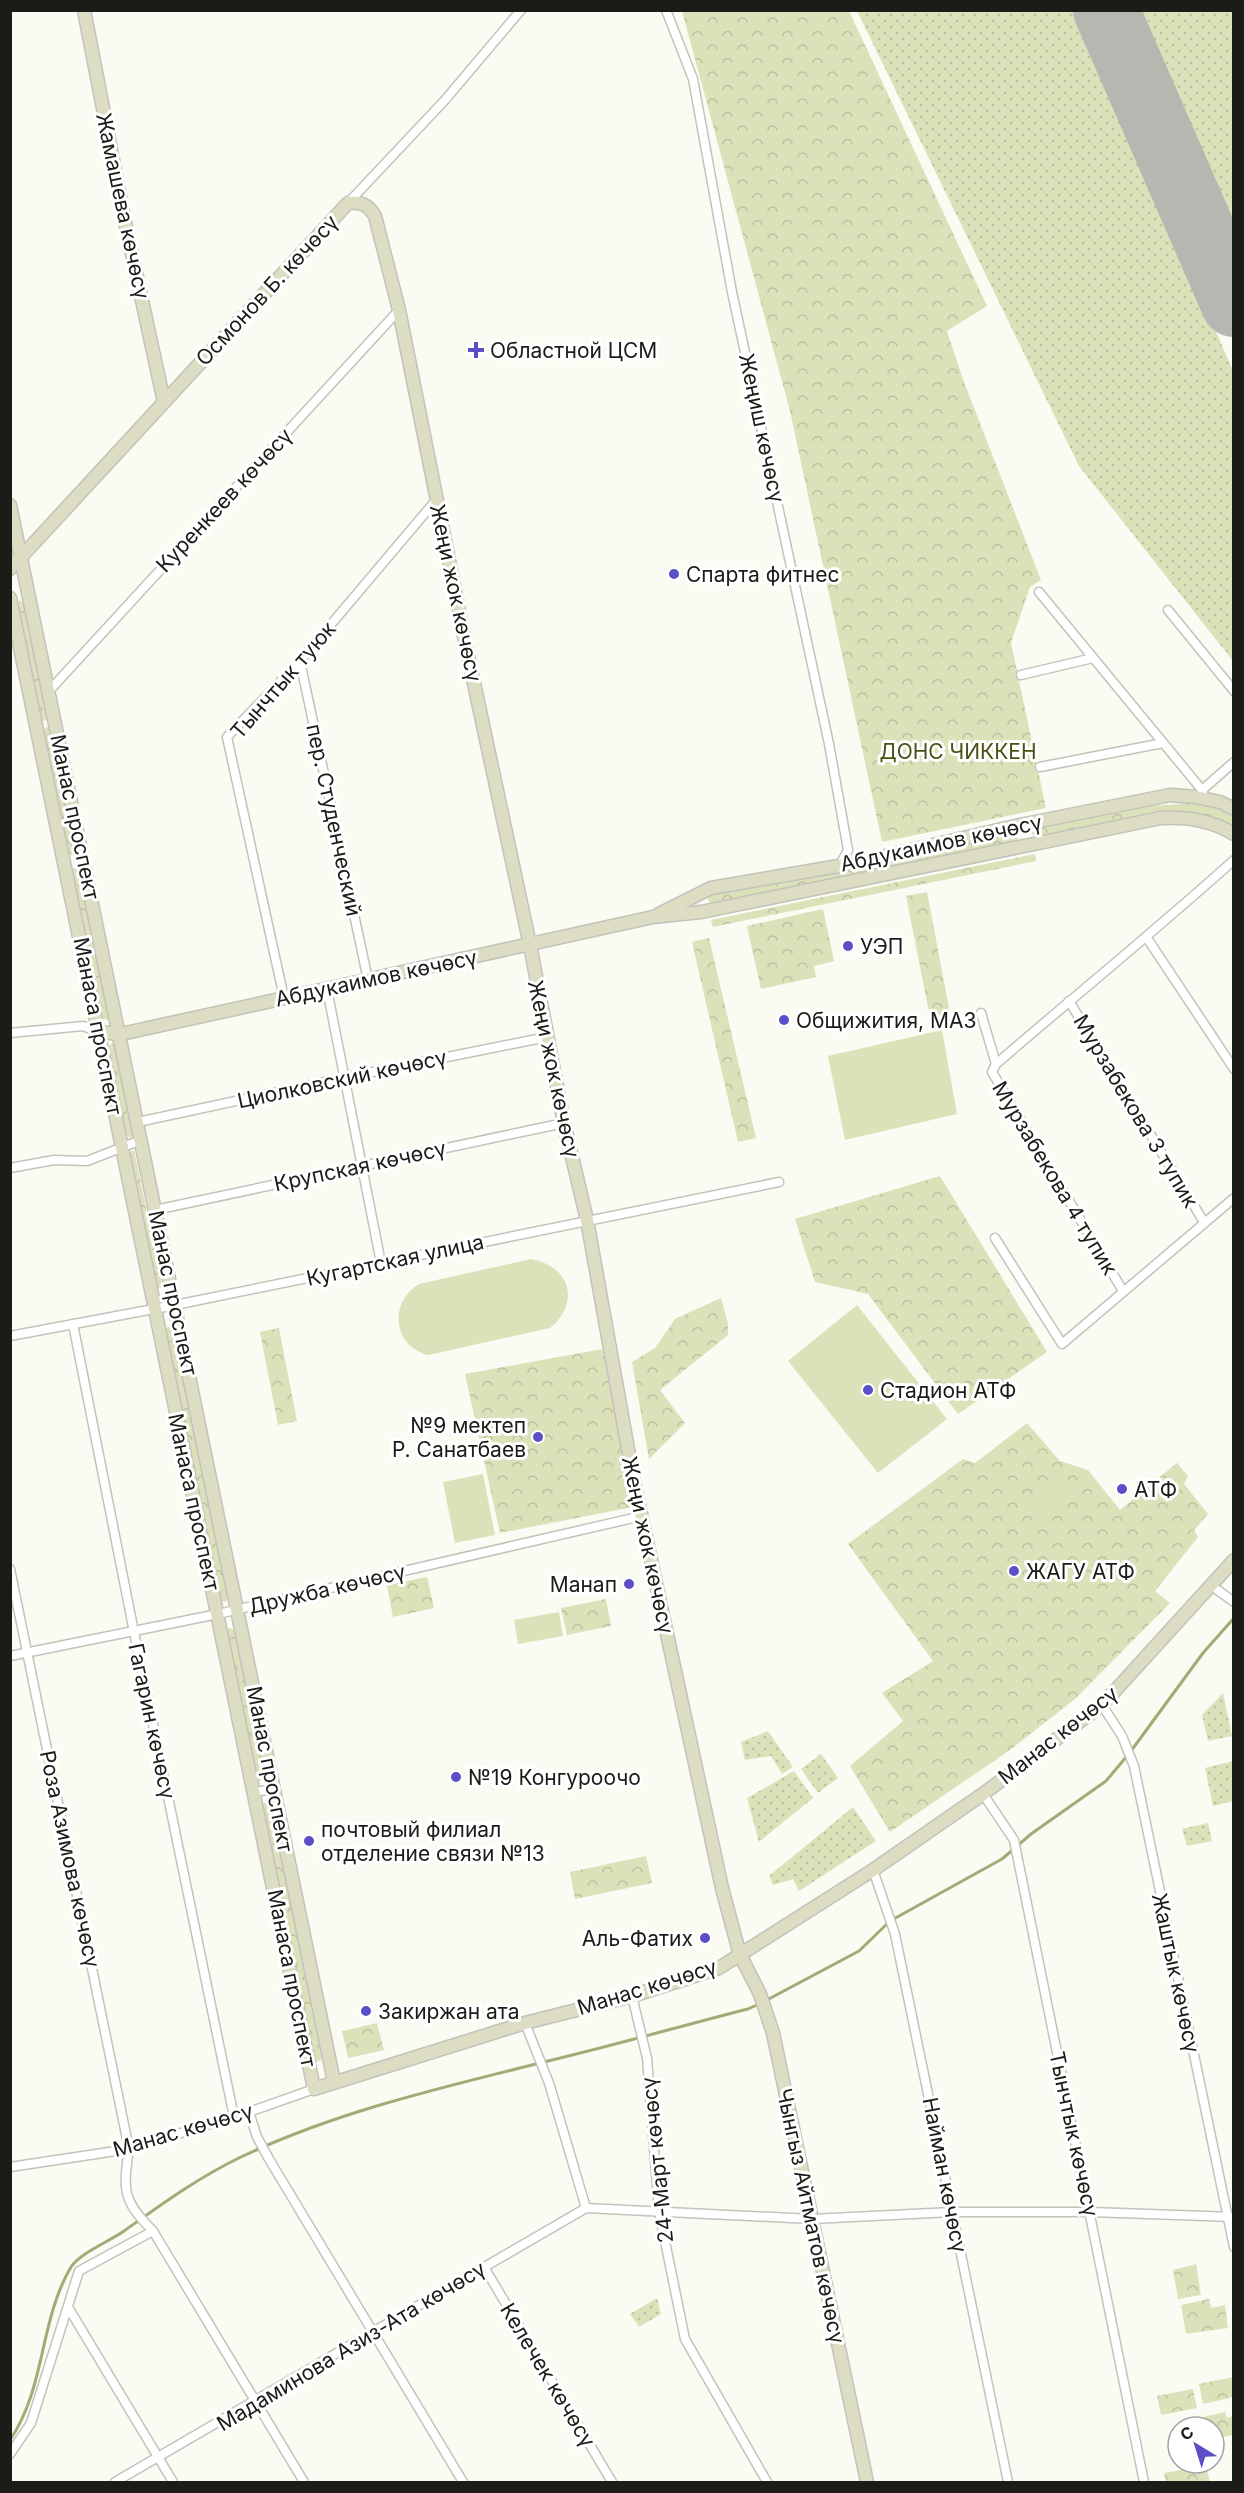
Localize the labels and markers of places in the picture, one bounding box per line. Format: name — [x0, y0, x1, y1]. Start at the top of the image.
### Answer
place label: Областной ЦСМ — [490, 338, 657, 363]
marker: Областной ЦСМ — [467, 341, 485, 359]
place label: Спарта фитнес — [686, 562, 840, 587]
marker: Спарта фитнес — [667, 567, 681, 581]
place label: УЭП — [860, 934, 903, 959]
marker: УЭП — [841, 939, 855, 953]
place label: Общижития, МАЗ — [796, 1008, 976, 1033]
marker: Общижития, МАЗ — [777, 1013, 791, 1027]
place label: Стадион АТФ — [880, 1378, 1016, 1403]
marker: Стадион АТФ — [861, 1383, 875, 1397]
place label: №9 мектеп Р. Санатбаев — [392, 1413, 526, 1462]
marker: №9 мектеп Р. Санатбаев — [531, 1430, 545, 1444]
place label: АТФ — [1134, 1477, 1177, 1502]
marker: АТФ — [1115, 1482, 1129, 1496]
place label: ЖАГУ АТФ — [1026, 1559, 1135, 1584]
marker: ЖАГУ АТФ — [1007, 1564, 1021, 1578]
place label: Манап — [550, 1572, 617, 1597]
marker: Манап — [622, 1577, 636, 1591]
place label: №19 Конгуроочо — [468, 1765, 641, 1790]
marker: №19 Конгуроочо — [449, 1770, 463, 1784]
place label: почтовый филиал отделение связи №13 — [321, 1817, 545, 1866]
marker: почтовый филиал отделение связи №13 — [302, 1834, 316, 1848]
place label: Аль-Фатих — [582, 1926, 693, 1951]
marker: Аль-Фатих — [698, 1931, 712, 1945]
place label: Закиржан ата — [378, 1999, 519, 2024]
marker: Закиржан ата — [359, 2004, 373, 2018]

